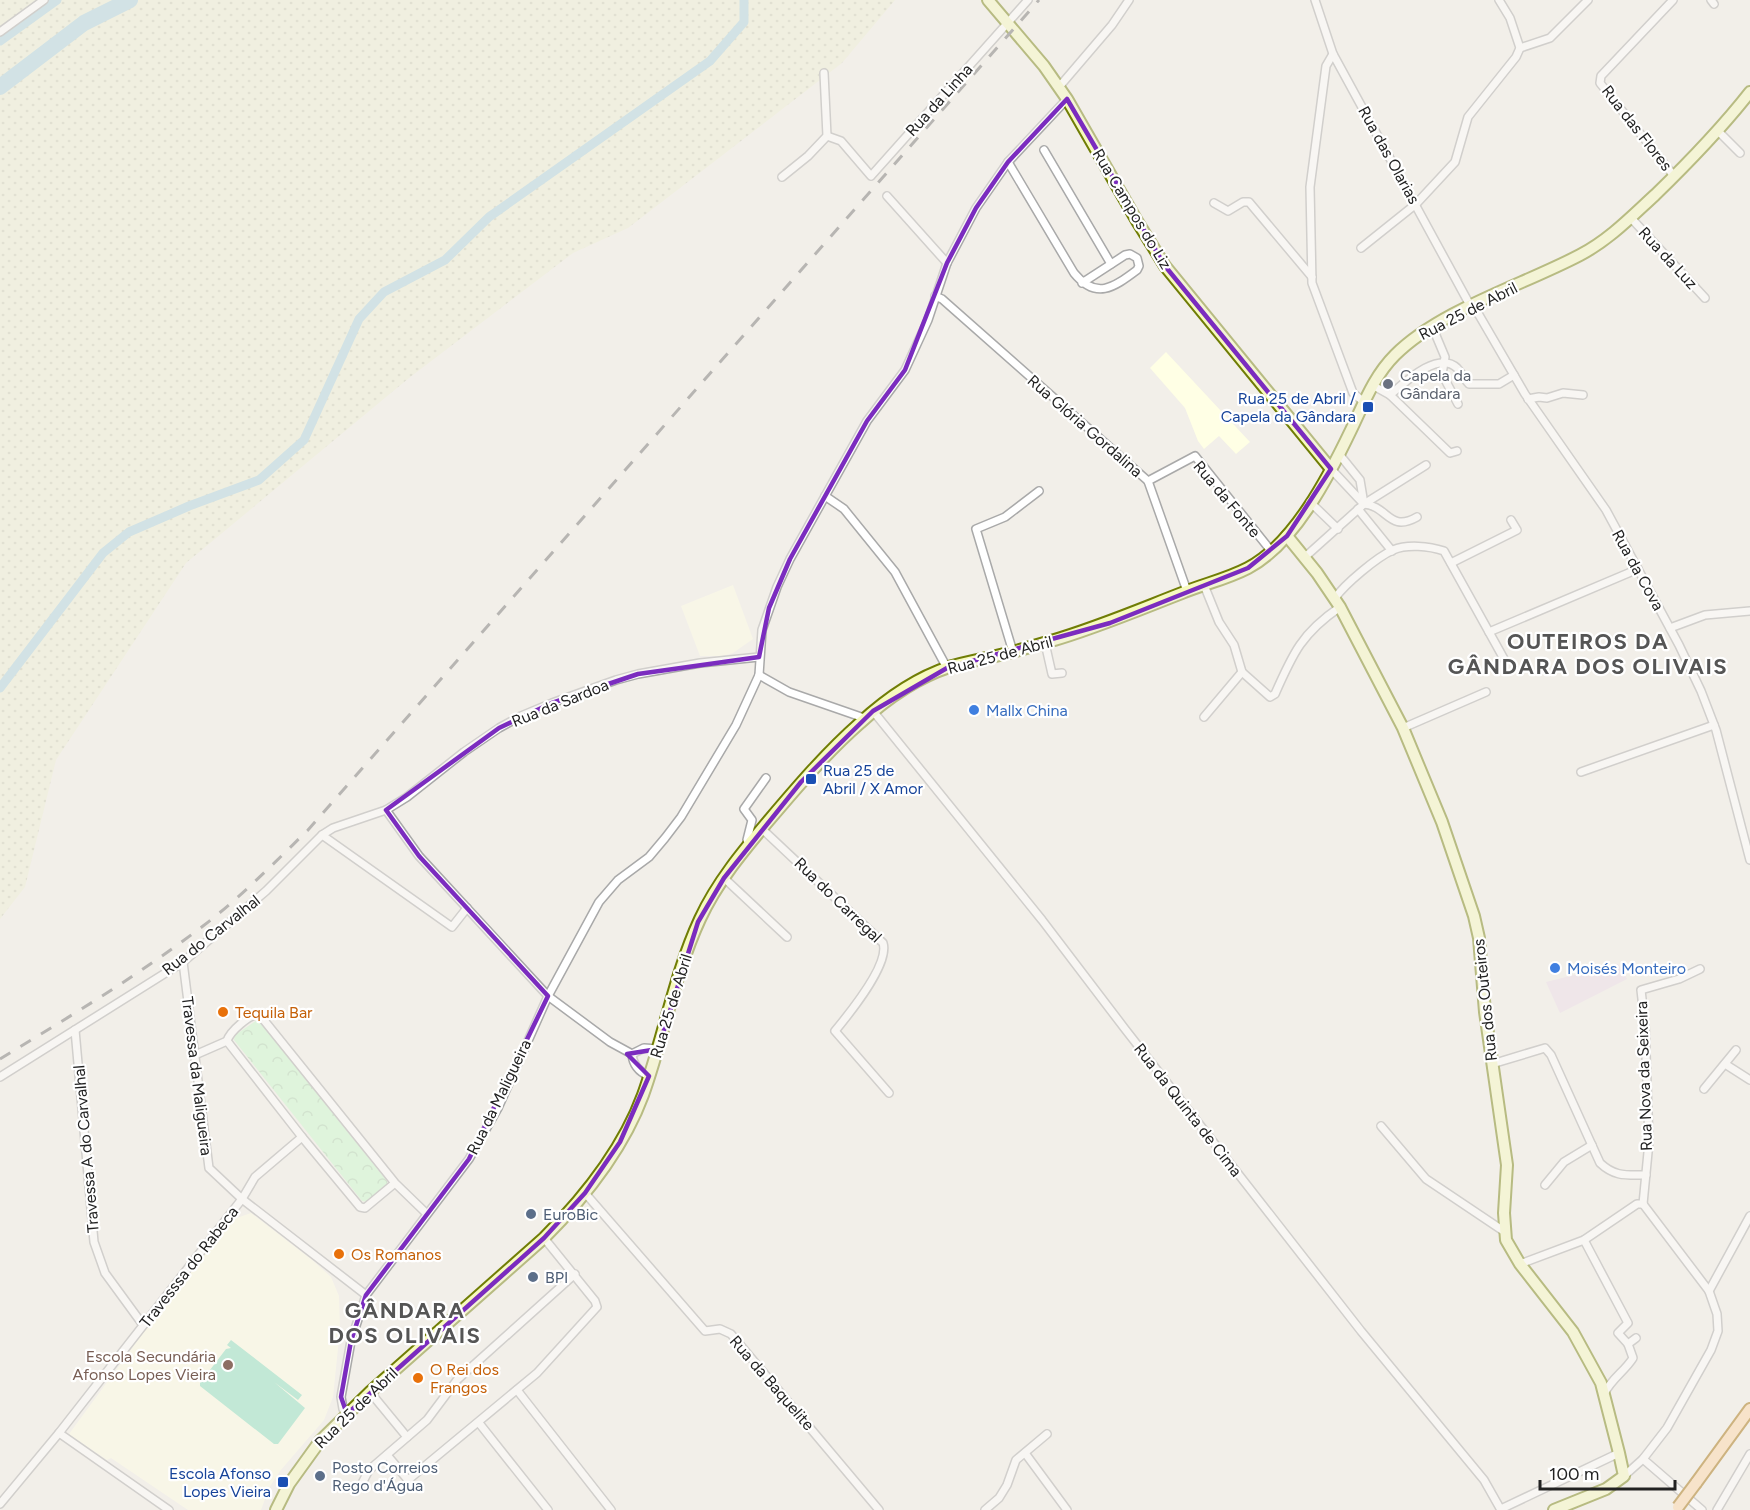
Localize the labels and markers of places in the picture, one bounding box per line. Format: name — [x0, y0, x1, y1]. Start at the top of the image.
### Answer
place label: Capela da Gândara — [1400, 366, 1471, 403]
marker: Capela da Gândara — [1381, 377, 1395, 391]
place label: Rua 25 de Abril / Capela da Gândara — [1221, 389, 1356, 426]
marker: Rua 25 de Abril / Capela da Gândara — [1361, 400, 1375, 414]
place label: Mallx China — [986, 701, 1068, 720]
marker: Mallx China — [967, 703, 981, 717]
place label: Rua 25 de Abril / X Amor — [823, 761, 923, 798]
marker: Rua 25 de Abril / X Amor — [804, 772, 818, 786]
place label: Moisés Monteiro — [1567, 959, 1686, 978]
marker: Moisés Monteiro — [1548, 961, 1562, 975]
place label: Tequila Bar — [235, 1003, 313, 1022]
marker: Tequila Bar — [216, 1005, 230, 1019]
place label: EuroBic — [543, 1205, 599, 1224]
marker: EuroBic — [524, 1207, 538, 1221]
place label: Os Romanos — [351, 1245, 442, 1264]
marker: Os Romanos — [332, 1247, 346, 1261]
place label: BPI — [545, 1268, 568, 1287]
marker: BPI — [526, 1270, 540, 1284]
place label: Escola Secundária Afonso Lopes Vieira — [72, 1347, 216, 1384]
marker: Escola Secundária Afonso Lopes Vieira — [221, 1358, 235, 1372]
place label: O Rei dos Frangos — [430, 1360, 499, 1397]
marker: O Rei dos Frangos — [411, 1371, 425, 1385]
place label: Posto Correios Rego d'Água — [332, 1458, 438, 1495]
place label: Escola Afonso Lopes Vieira — [169, 1464, 271, 1501]
marker: Posto Correios Rego d'Água — [313, 1469, 327, 1483]
marker: Escola Afonso Lopes Vieira — [276, 1475, 290, 1489]

